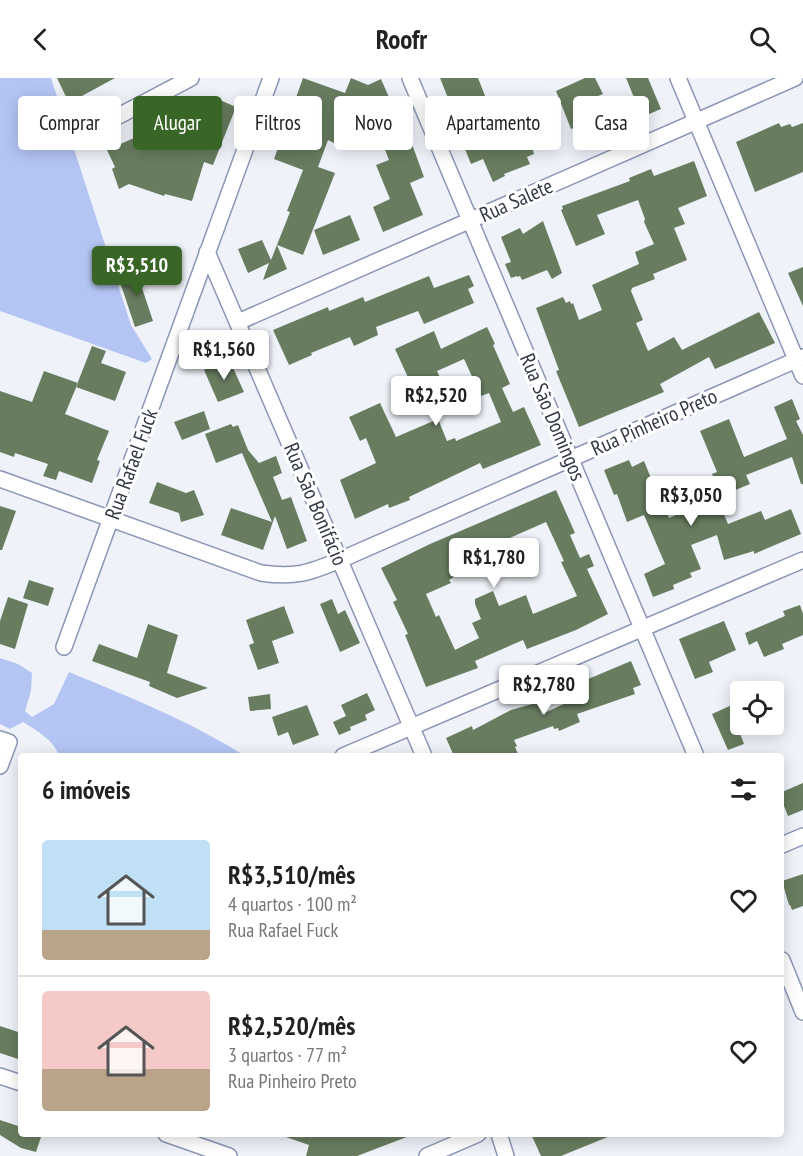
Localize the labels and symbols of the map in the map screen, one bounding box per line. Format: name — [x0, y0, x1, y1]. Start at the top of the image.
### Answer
street label: Rua Salete — [475, 172, 557, 228]
pin: R$3,510 — [82, 246, 192, 297]
pin: R$1,560 — [169, 330, 279, 381]
street label: Rua São Domingos — [514, 349, 592, 485]
pin: R$2,520 — [381, 376, 491, 427]
street label: Rua Pinheiro Preto — [587, 382, 721, 462]
street label: Rua Rafael Fuck — [99, 405, 163, 523]
street label: Rua São Bonifácio — [278, 439, 354, 569]
pin: R$3,050 — [636, 476, 746, 527]
pin: R$1,780 — [439, 538, 549, 589]
pin: R$2,780 — [489, 665, 599, 716]

